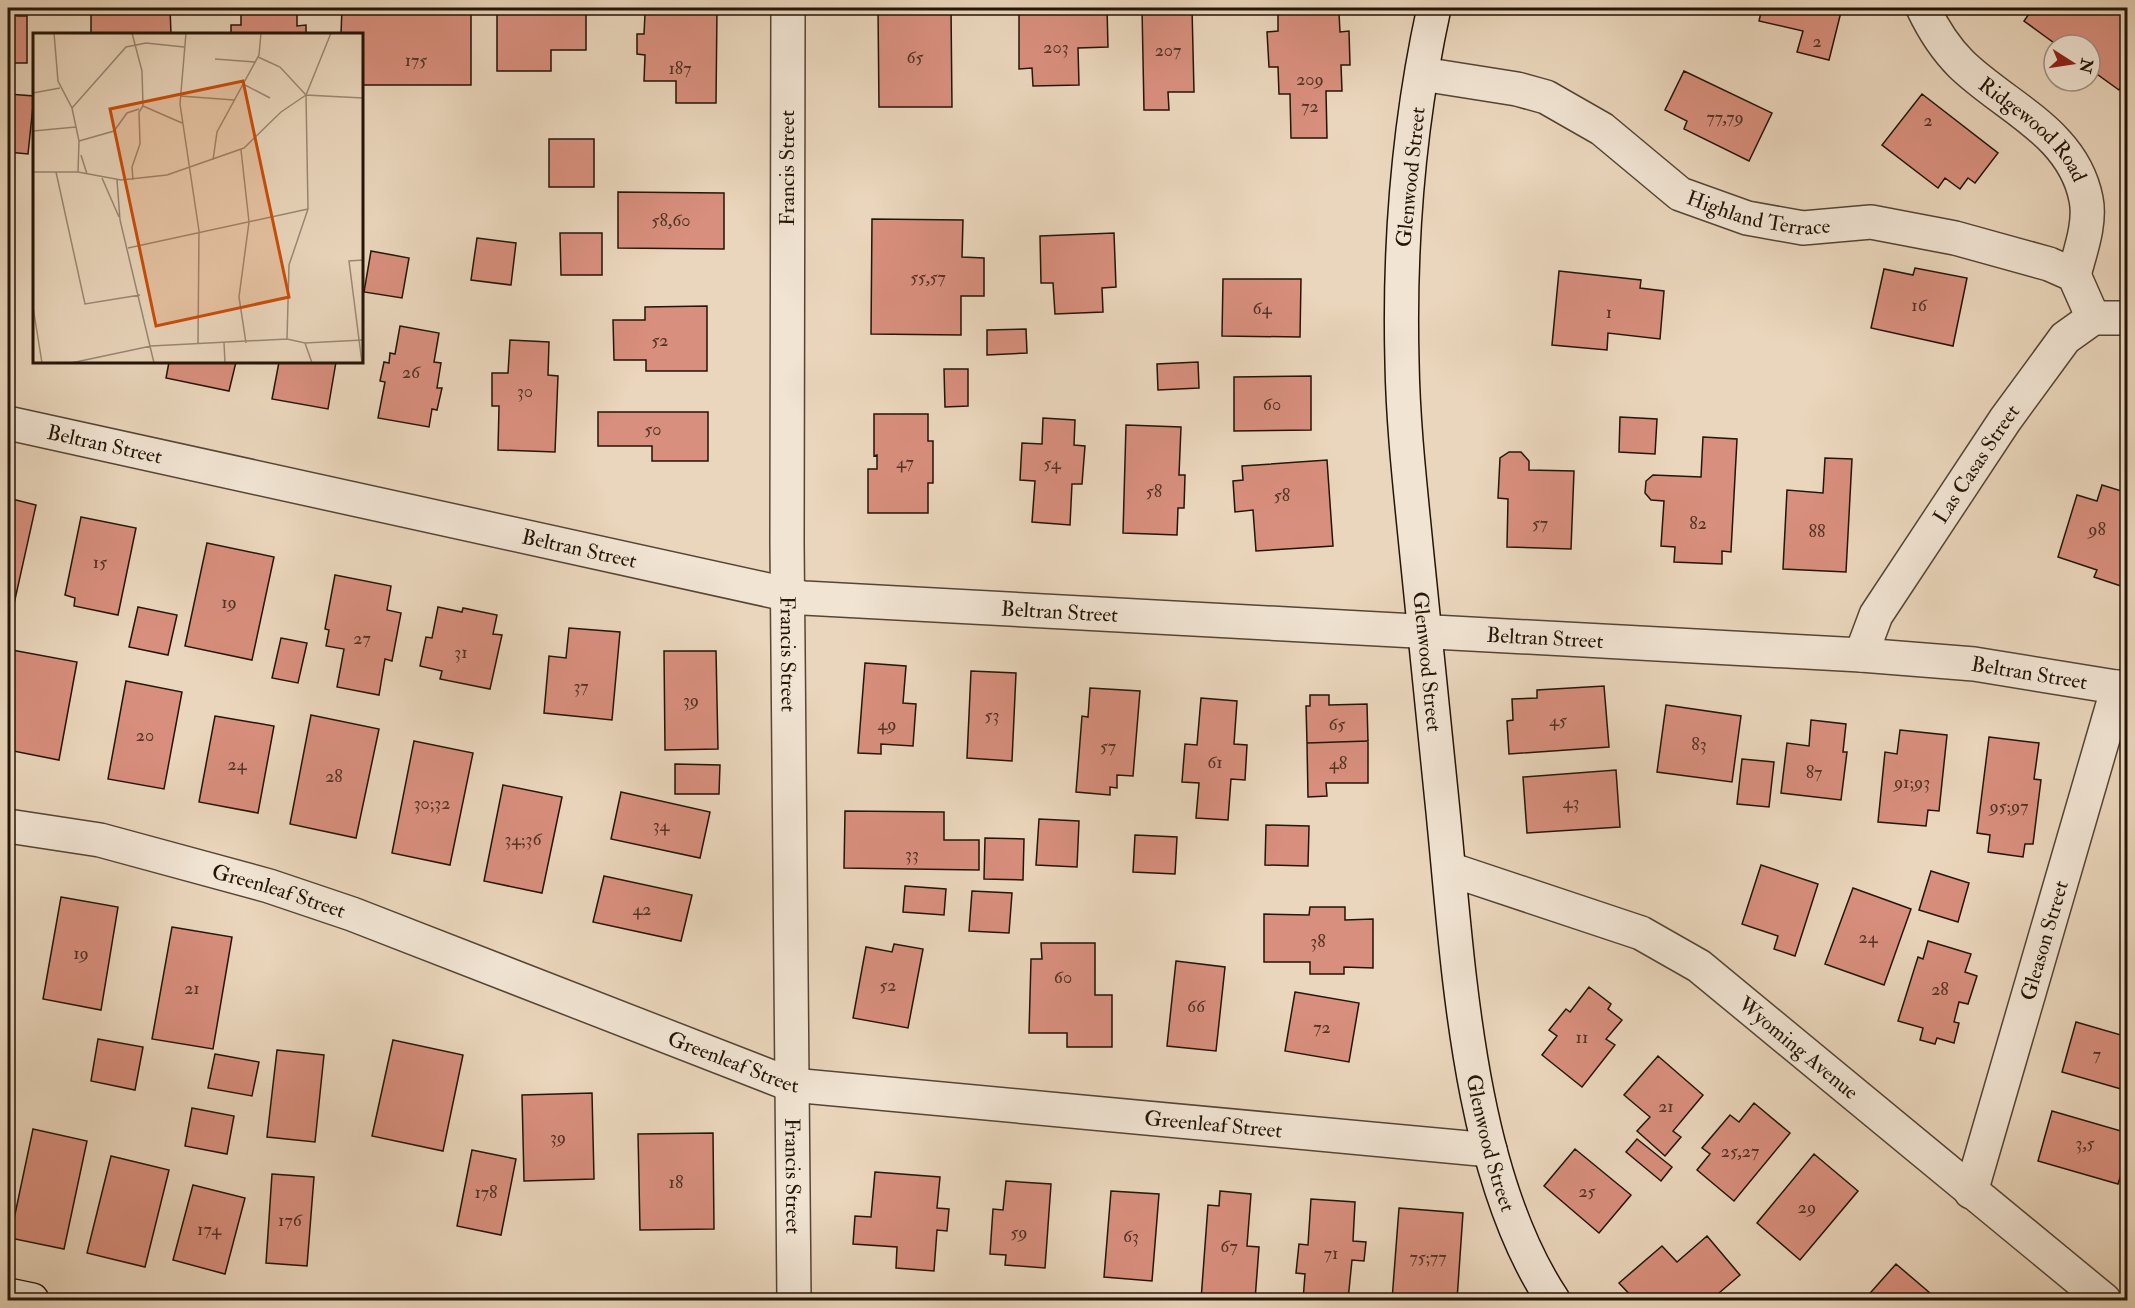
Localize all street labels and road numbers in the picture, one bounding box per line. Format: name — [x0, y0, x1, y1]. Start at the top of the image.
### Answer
street label: Ridgewood Road — [1973, 71, 2093, 186]
street label: Glenwood Street — [1390, 105, 1432, 248]
street label: Francis Street — [774, 110, 801, 226]
street label: Highland Terrace — [1683, 184, 1831, 242]
street label: Las Casas Street — [1927, 399, 2026, 529]
street label: Beltran Street — [45, 419, 165, 470]
street label: Beltran Street — [519, 523, 640, 574]
street label: Glenwood Street — [1407, 590, 1448, 733]
street label: Beltran Street — [1000, 595, 1119, 628]
street label: Francis Street — [774, 596, 802, 712]
street label: Beltran Street — [1486, 621, 1604, 655]
street label: Beltran Street — [1969, 650, 2089, 696]
street label: Greenleaf Street — [209, 858, 349, 924]
street label: Gleason Street — [2014, 877, 2075, 1004]
street label: Wyoming Avenue — [1732, 990, 1864, 1106]
street label: Greenleaf Street — [664, 1025, 800, 1099]
street label: Glenwood Street — [1460, 1072, 1522, 1215]
street label: Greenleaf Street — [1143, 1104, 1284, 1144]
street label: Francis Street — [779, 1118, 807, 1234]

